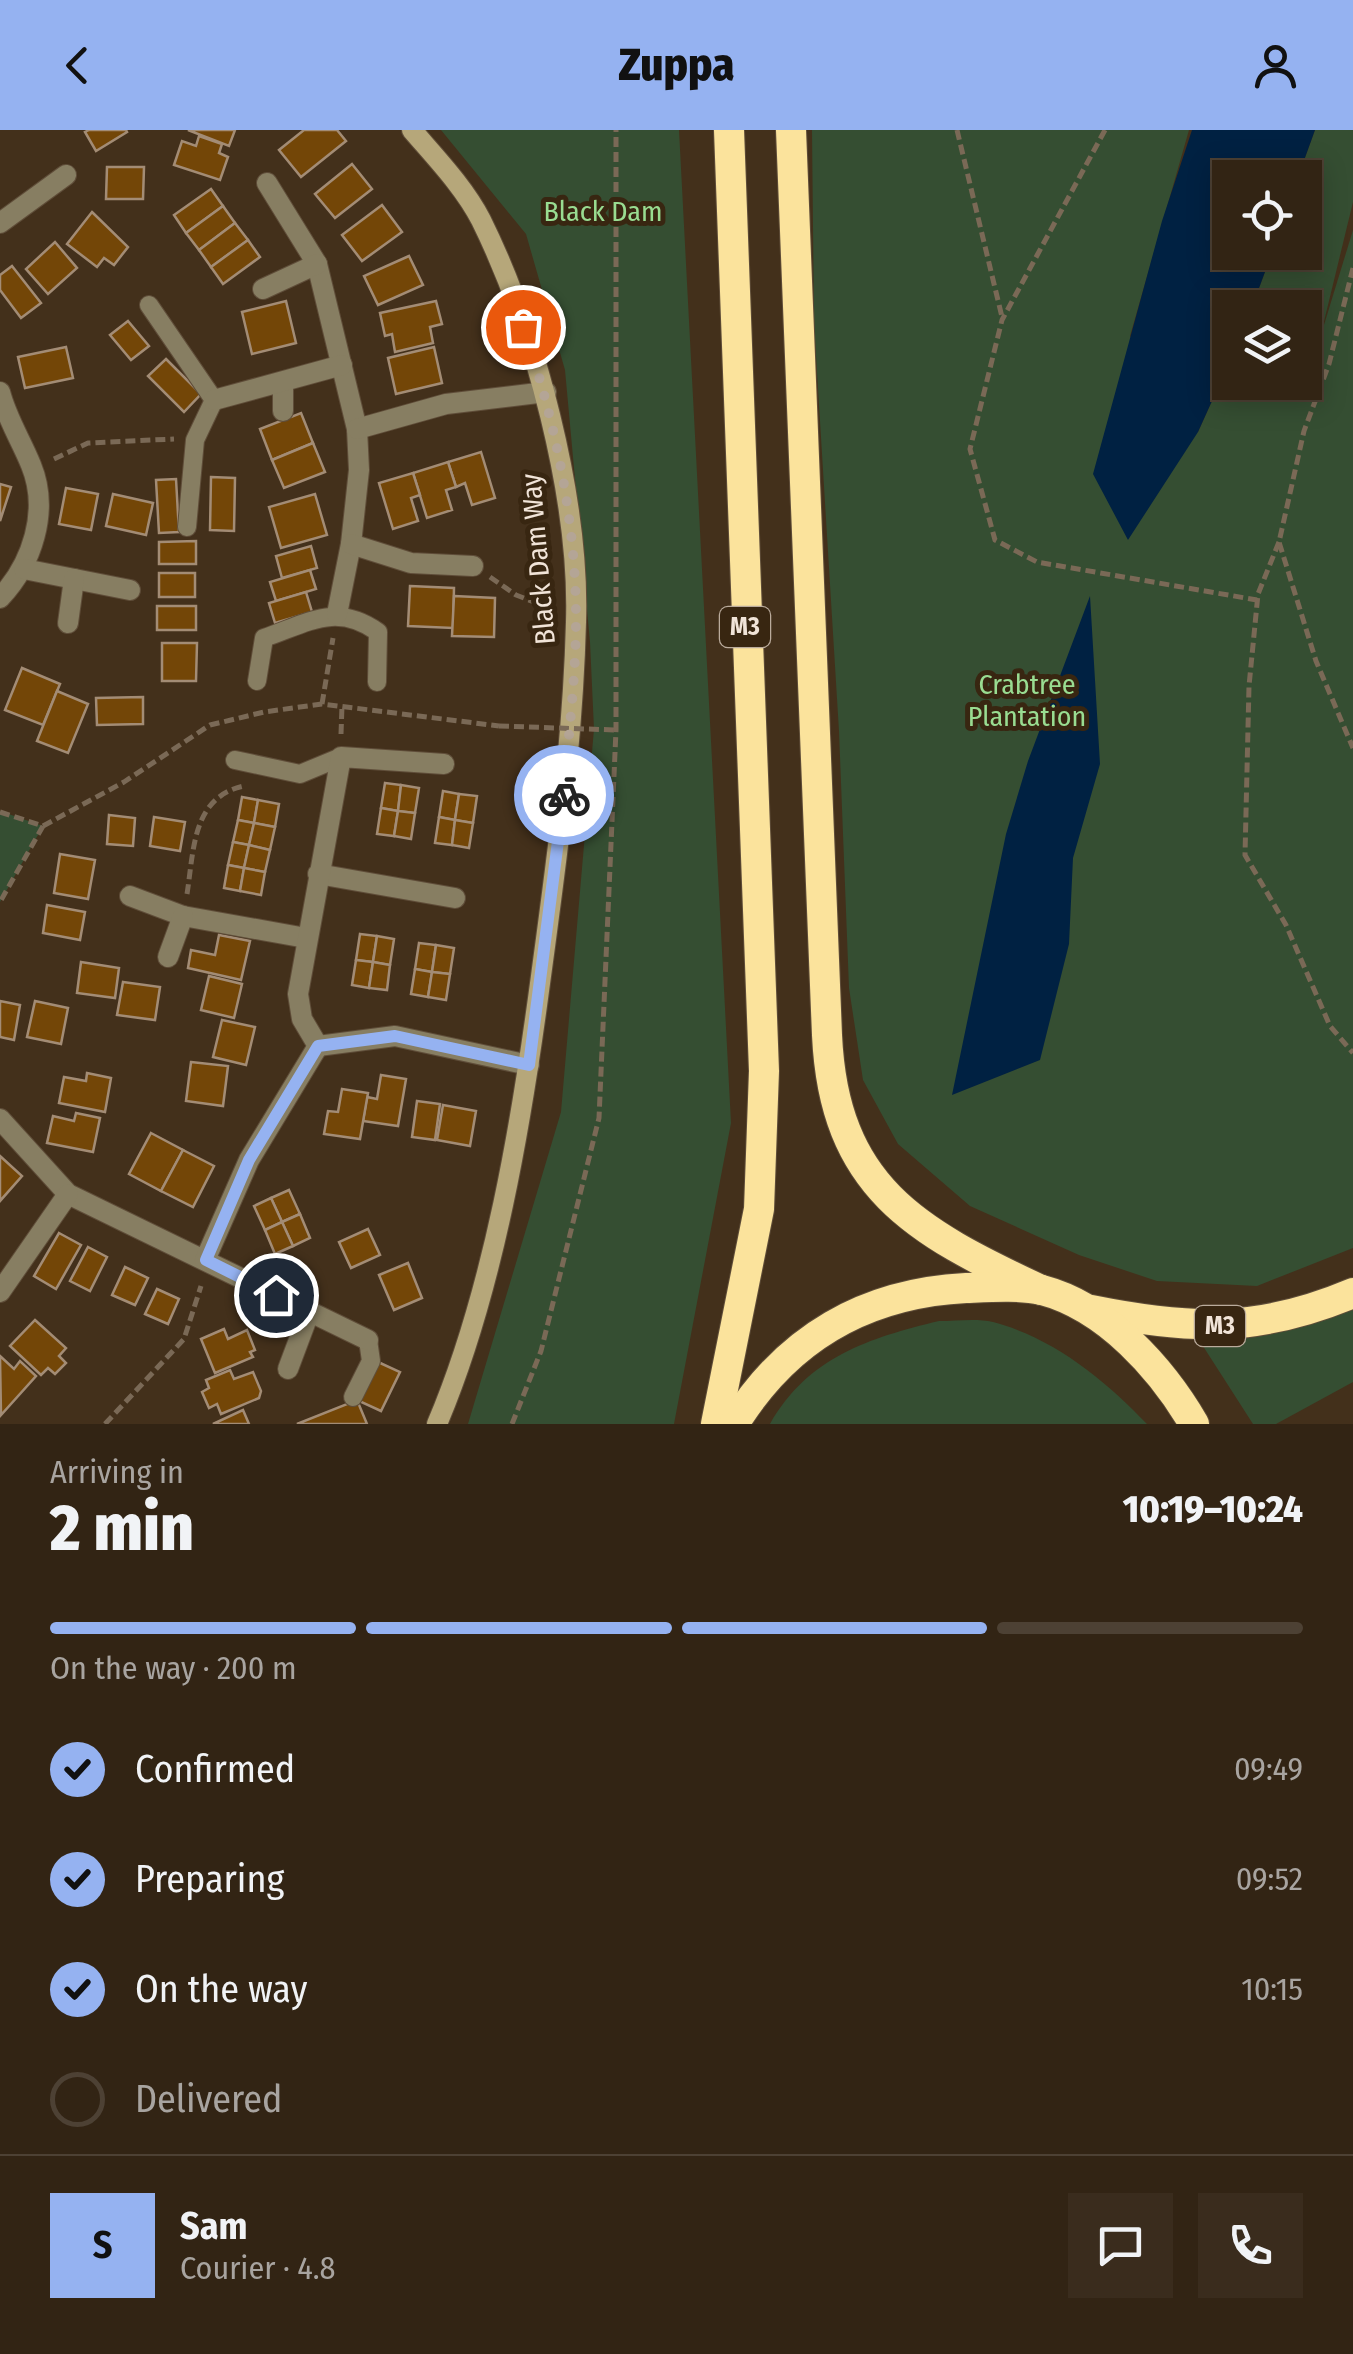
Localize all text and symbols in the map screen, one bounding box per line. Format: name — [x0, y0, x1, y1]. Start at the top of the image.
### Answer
icon: back — [50, 38, 105, 93]
text: Zuppa — [618, 38, 735, 92]
icon: person — [1248, 38, 1303, 93]
map controls — [1212, 160, 1322, 400]
button: locate — [1212, 160, 1322, 270]
park label: Black Dam — [543, 195, 663, 228]
pin — [481, 285, 566, 370]
button: layers — [1212, 290, 1322, 400]
icon: bag — [496, 300, 551, 355]
street label: Black Dam Way — [514, 472, 562, 646]
road number: M3 — [720, 607, 770, 647]
park label: Crabtree Plantation — [968, 668, 1086, 733]
courier — [514, 745, 614, 845]
icon: bike — [537, 768, 592, 823]
pin — [234, 1253, 319, 1338]
icon: home — [249, 1268, 304, 1323]
road number: M3 — [1195, 1306, 1245, 1346]
text: Arriving in — [50, 1453, 184, 1491]
text: 10:19–10:24 — [1123, 1486, 1303, 1532]
text: 2 min — [50, 1489, 194, 1567]
text: On the way · 200 m — [50, 1649, 297, 1687]
icon: check — [50, 1742, 105, 1797]
text: Confirmed — [135, 1746, 295, 1792]
text: 09:49 — [1234, 1750, 1303, 1788]
icon: check — [50, 1852, 105, 1907]
text: Preparing — [135, 1856, 284, 1902]
text: 09:52 — [1236, 1860, 1303, 1898]
icon: check — [50, 1962, 105, 2017]
text: On the way — [135, 1966, 307, 2012]
text: 10:15 — [1241, 1970, 1303, 2008]
text: Delivered — [135, 2076, 282, 2122]
button: chat — [1068, 2193, 1173, 2298]
button: phone — [1198, 2193, 1303, 2298]
text: Sam — [180, 2203, 248, 2249]
text: S — [93, 2222, 112, 2268]
text: Courier · 4.8 — [180, 2249, 336, 2287]

